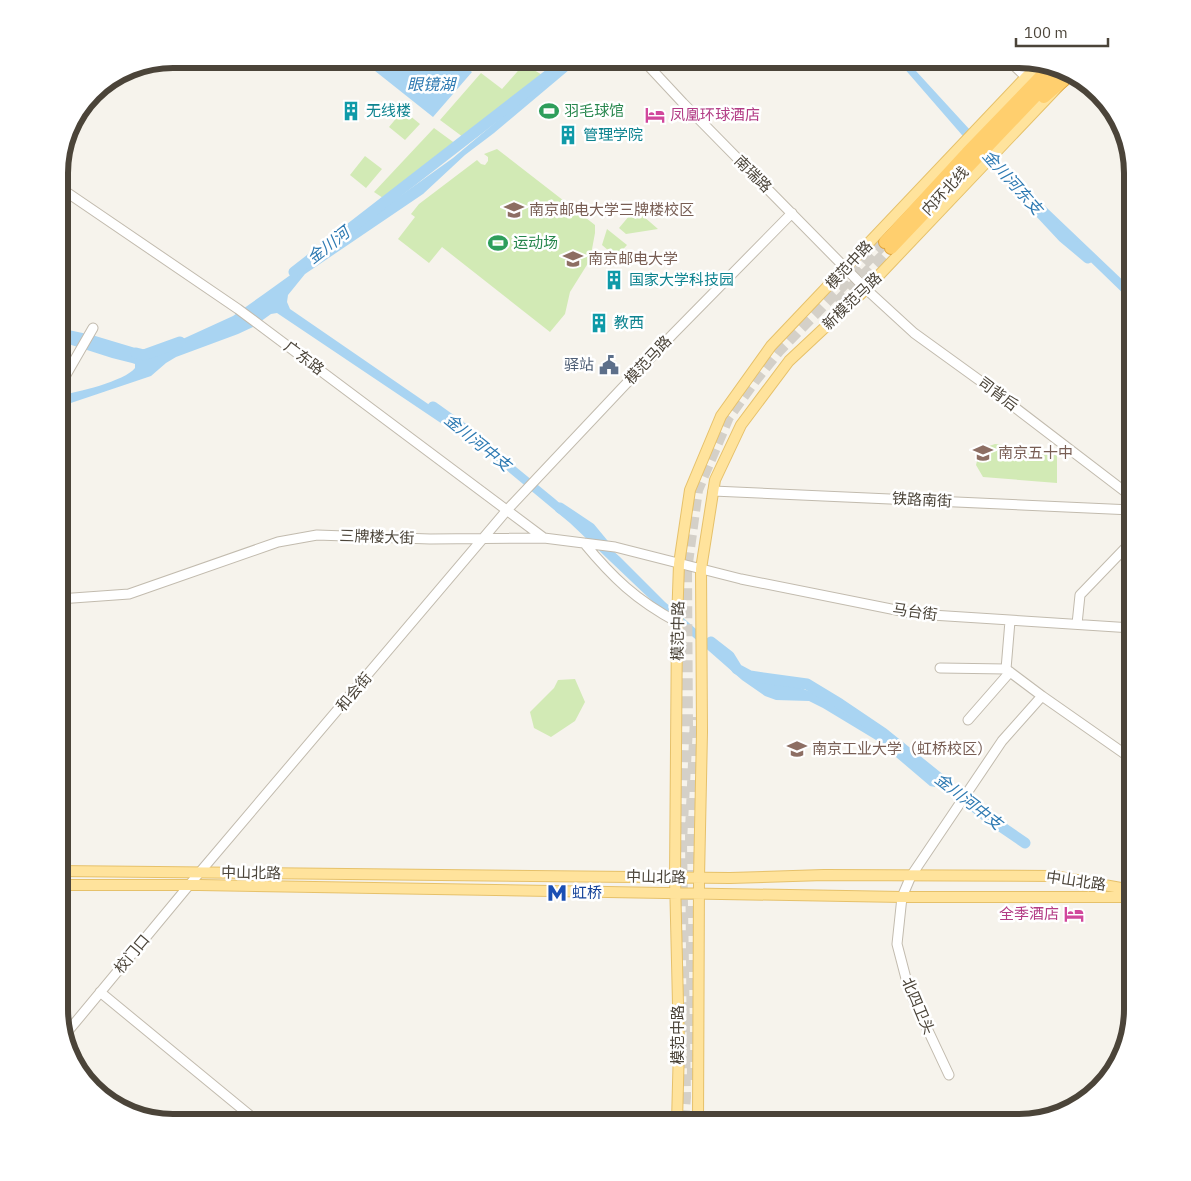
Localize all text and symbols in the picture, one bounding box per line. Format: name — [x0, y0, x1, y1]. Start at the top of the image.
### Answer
scale bar — [1016, 15, 1108, 47]
text: 100 m — [1024, 23, 1068, 42]
water label: 眼镜湖 — [407, 74, 458, 94]
building icon: 无线楼 — [340, 100, 362, 122]
sports icon: 羽毛球馆 — [538, 100, 560, 122]
place label: 无线楼 — [366, 101, 411, 120]
place label: 羽毛球馆 — [564, 101, 624, 120]
hotel icon: 凤凰环球酒店 — [644, 104, 666, 126]
place label: 凤凰环球酒店 — [670, 105, 760, 124]
building icon: 管理学院 — [557, 124, 579, 146]
place label: 管理学院 — [583, 125, 643, 144]
water label: 金川河东支 — [979, 146, 1049, 220]
street label: 南瑞路 — [731, 151, 776, 196]
street label: 内环北线 — [917, 162, 972, 219]
school or university icon: 南京邮电大学三牌楼校区 — [503, 199, 525, 221]
place label: 南京邮电大学三牌楼校区 — [529, 200, 694, 219]
water label: 金川河 — [303, 221, 355, 268]
sports icon: 运动场 — [487, 232, 509, 254]
place label: 运动场 — [513, 233, 558, 252]
street label: 模范中路 — [821, 236, 876, 293]
school or university icon: 南京邮电大学 — [562, 248, 584, 270]
place label: 南京邮电大学 — [588, 249, 678, 268]
street label: 新模范马路 — [818, 268, 885, 334]
building icon: 国家大学科技园 — [603, 269, 625, 291]
place label: 国家大学科技园 — [629, 270, 734, 289]
building icon: 教西 — [588, 312, 610, 334]
place label: 教西 — [614, 313, 644, 332]
street label: 模范马路 — [620, 331, 675, 388]
street label: 广东路 — [281, 336, 328, 379]
public building icon: 驿站 — [598, 354, 620, 376]
place label: 驿站 — [564, 355, 594, 374]
street label: 司背后 — [975, 372, 1022, 415]
water label: 金川河中支 — [441, 409, 517, 476]
school or university icon: 南京五十中 — [972, 442, 994, 464]
place label: 南京五十中 — [998, 443, 1073, 462]
street label: 铁路南街 — [892, 488, 952, 511]
street label: 三牌楼大街 — [339, 526, 415, 547]
street label: 马台街 — [891, 599, 939, 624]
street label: 模范中路 — [667, 601, 688, 661]
street label: 和会街 — [332, 668, 375, 715]
school or university icon: 南京工业大学（虹桥校区） — [786, 738, 808, 760]
place label: 南京工业大学（虹桥校区） — [812, 739, 992, 758]
water label: 金川河中支 — [931, 768, 1008, 835]
street label: 中山北路 — [221, 862, 281, 883]
street label: 中山北路 — [626, 866, 686, 887]
street label: 中山北路 — [1045, 867, 1107, 894]
metro station icon: 虹桥 — [546, 882, 568, 904]
place label: 虹桥 — [572, 883, 602, 902]
hotel icon: 全季酒店 — [1063, 903, 1085, 925]
place label: 全季酒店 — [999, 904, 1059, 923]
street label: 校门口 — [110, 930, 153, 977]
street label: 北四卫头 — [898, 974, 939, 1037]
street label: 模范中路 — [668, 1005, 687, 1065]

